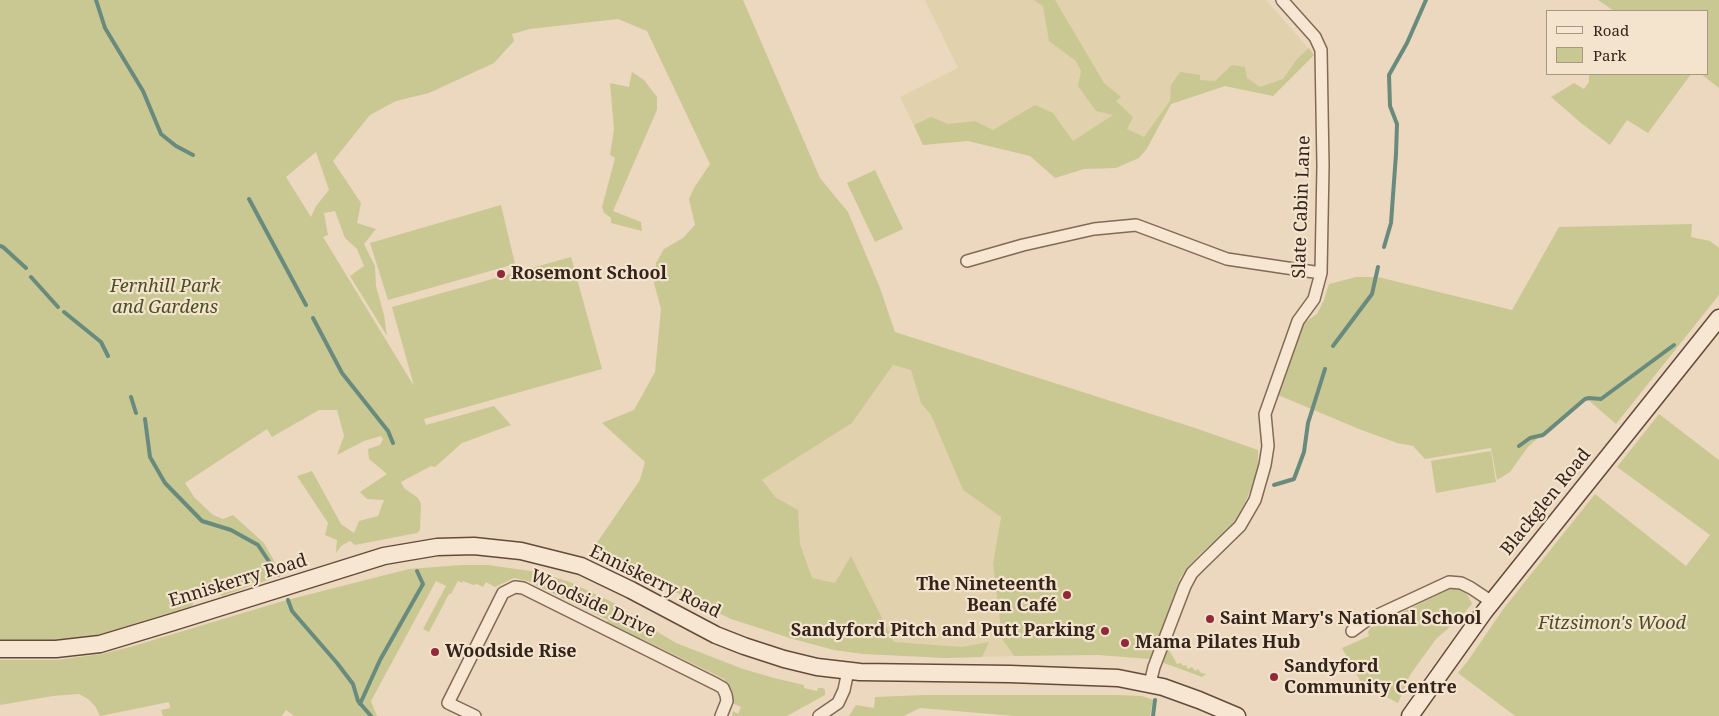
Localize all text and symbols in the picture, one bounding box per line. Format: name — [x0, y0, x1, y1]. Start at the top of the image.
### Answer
legend — [1546, 10, 1709, 75]
text: Road — [1593, 20, 1629, 40]
text: Park — [1593, 45, 1626, 65]
street label: Slate Cabin Lane — [1289, 135, 1315, 279]
place label: Rosemont School — [511, 263, 667, 285]
marker: Rosemont School — [495, 268, 507, 280]
park label: Fernhill Park and Gardens — [110, 276, 220, 318]
street label: Blackglen Road — [1496, 444, 1596, 560]
street label: Enniskerry Road — [586, 541, 724, 623]
street label: Enniskerry Road — [166, 550, 310, 612]
street label: Woodside Drive — [527, 565, 659, 643]
place label: The Nineteenth Bean Café — [916, 574, 1057, 616]
marker: The Nineteenth Bean Café — [1061, 589, 1073, 601]
place label: Saint Mary's National School — [1220, 608, 1482, 630]
marker: Saint Mary's National School — [1204, 613, 1216, 625]
park label: Fitzsimon's Wood — [1538, 613, 1686, 635]
place label: Sandyford Pitch and Putt Parking — [791, 620, 1095, 642]
marker: Sandyford Pitch and Putt Parking — [1099, 625, 1111, 637]
place label: Mama Pilates Hub — [1135, 632, 1300, 654]
marker: Mama Pilates Hub — [1119, 637, 1131, 649]
place label: Woodside Rise — [445, 641, 577, 663]
marker: Woodside Rise — [429, 646, 441, 658]
place label: Sandyford Community Centre — [1284, 656, 1457, 699]
marker: Sandyford Community Centre — [1268, 671, 1280, 683]

